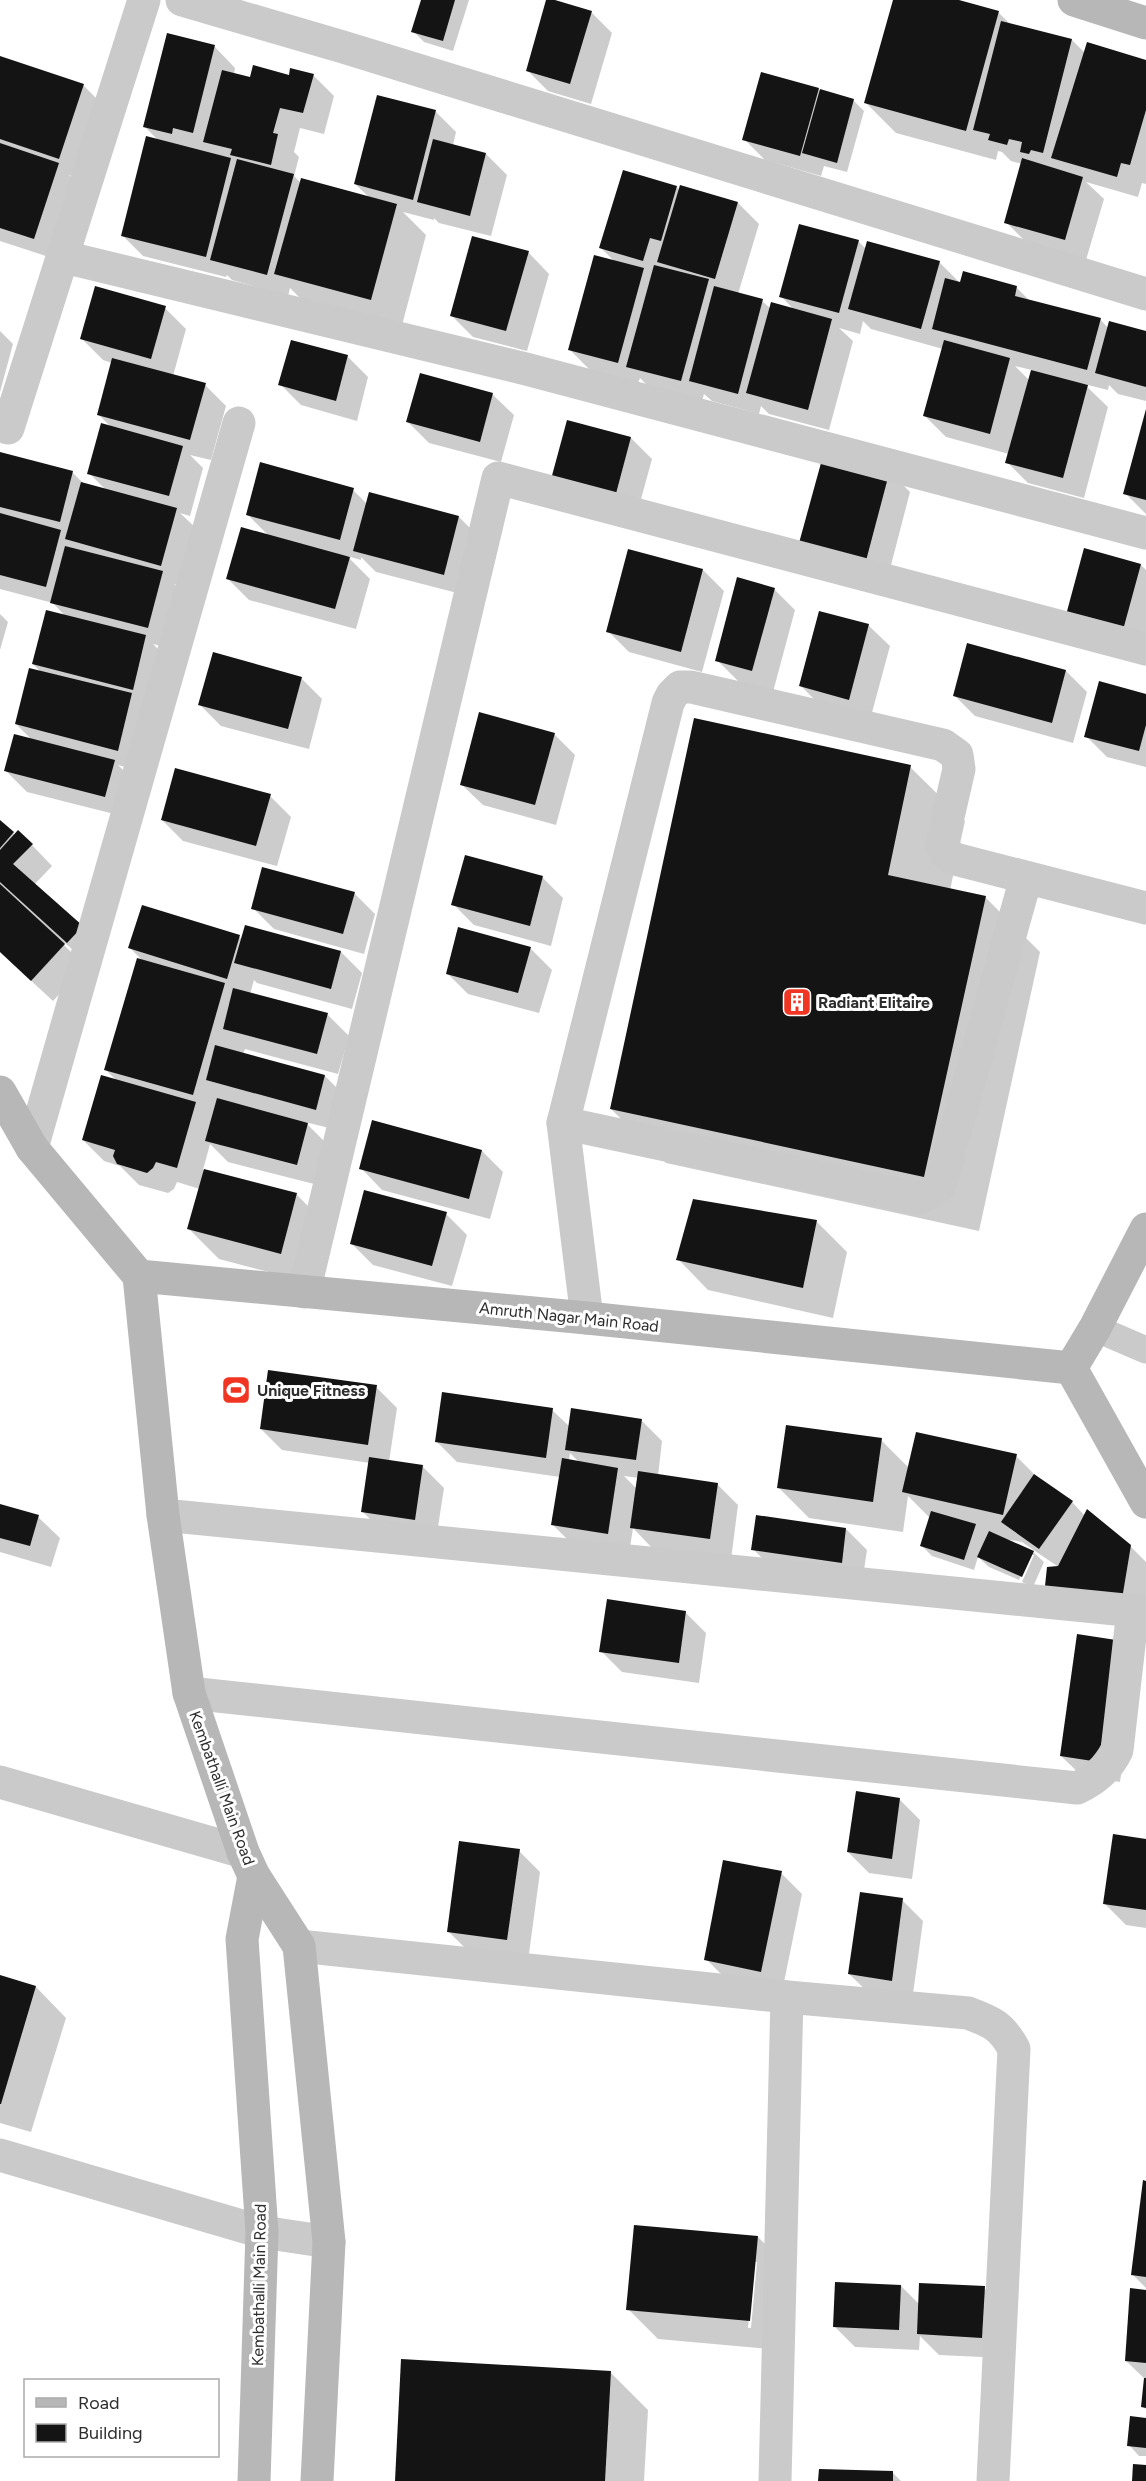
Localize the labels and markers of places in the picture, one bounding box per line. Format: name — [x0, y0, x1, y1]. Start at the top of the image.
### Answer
building icon: Radiant Elitaire — [781, 986, 813, 1018]
place label: Radiant Elitaire — [818, 993, 930, 1012]
sports icon: Unique Fitness — [220, 1374, 252, 1406]
place label: Unique Fitness — [257, 1381, 366, 1400]

